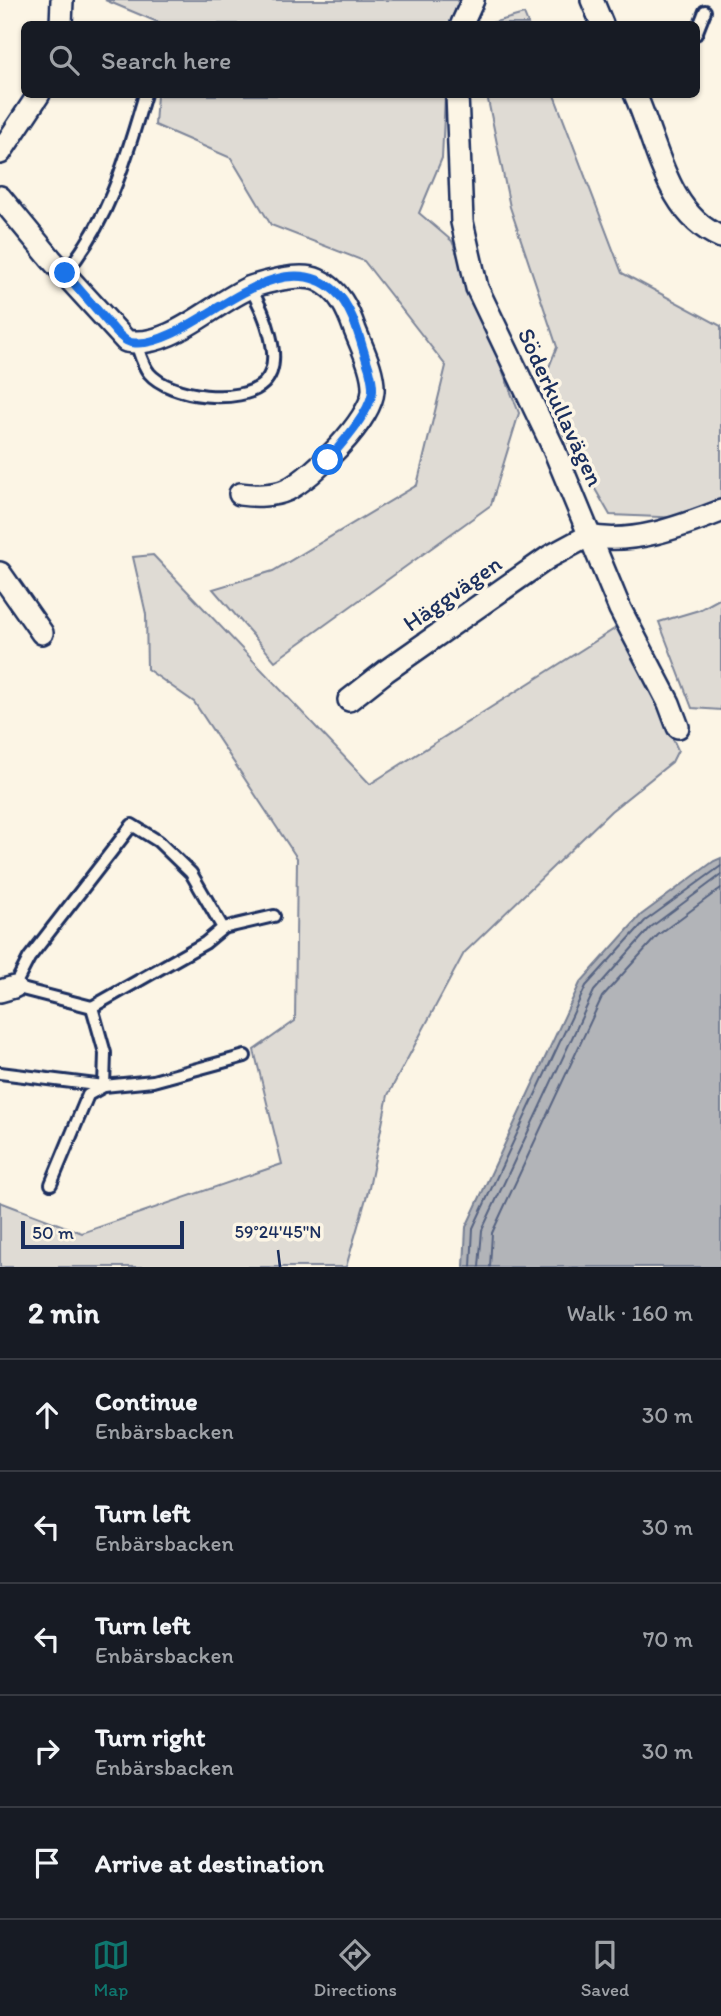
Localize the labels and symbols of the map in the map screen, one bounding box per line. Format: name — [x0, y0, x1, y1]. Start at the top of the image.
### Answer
route end — [49, 257, 80, 288]
street label: Söderkullavägen — [512, 323, 610, 491]
route start — [312, 444, 343, 475]
street label: Häggvägen — [397, 548, 507, 638]
scale bar — [21, 1218, 184, 1250]
text: 59°24'45"N — [235, 1221, 321, 1243]

